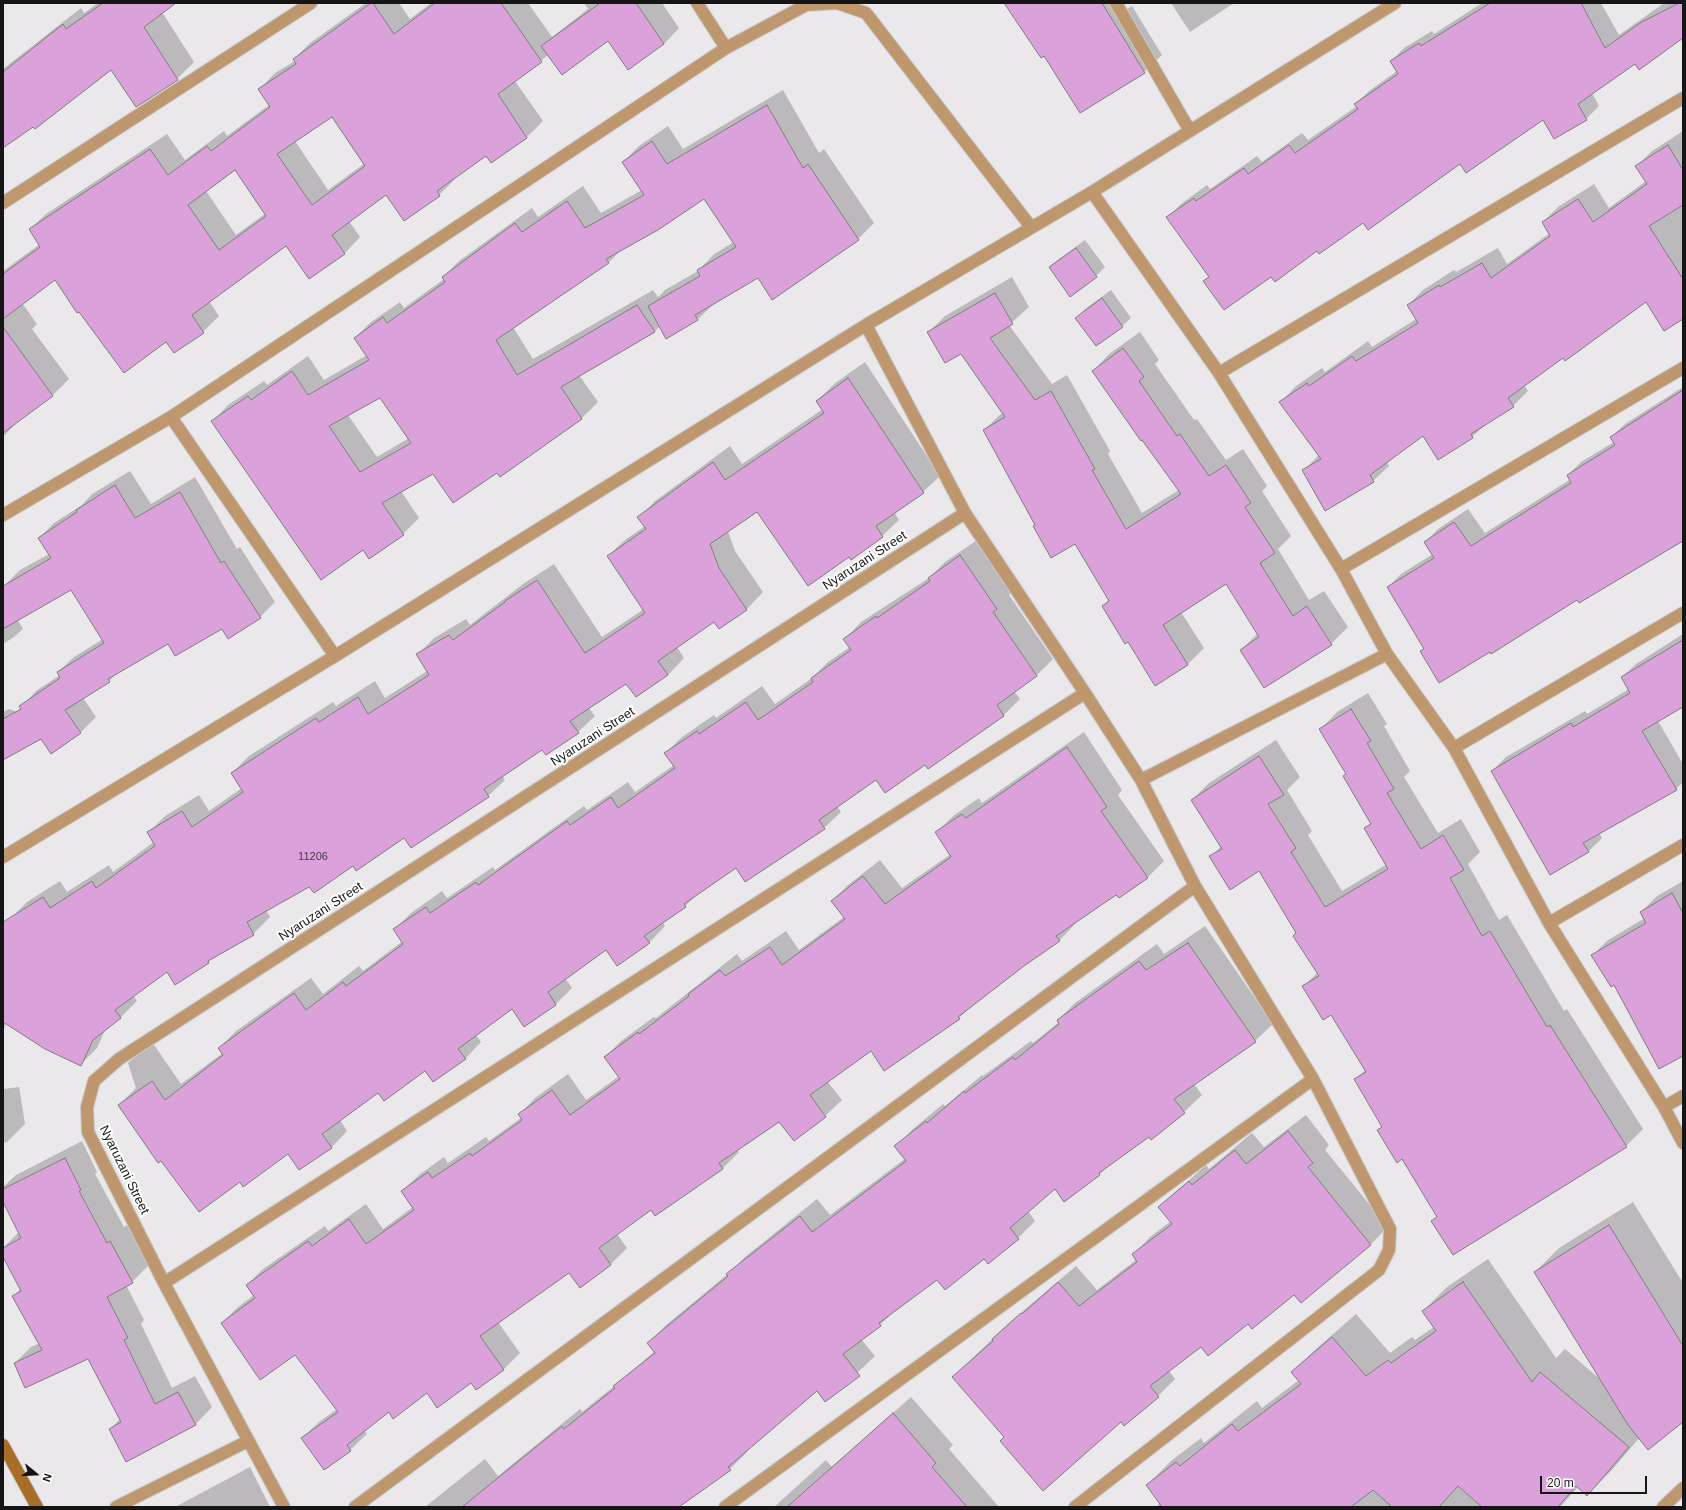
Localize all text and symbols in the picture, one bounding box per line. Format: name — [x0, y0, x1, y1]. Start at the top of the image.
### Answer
street label: Nyaruzani Street — [820, 528, 910, 594]
street label: Nyaruzani Street — [548, 704, 638, 770]
house number: 11206 — [298, 850, 328, 864]
street label: Nyaruzani Street — [276, 879, 366, 945]
street label: Nyaruzani Street — [96, 1123, 152, 1217]
north arrow — [16, 1454, 56, 1494]
scale bar — [1542, 1468, 1649, 1494]
text: N — [40, 1472, 54, 1483]
text: 20 m — [1547, 1476, 1574, 1490]

